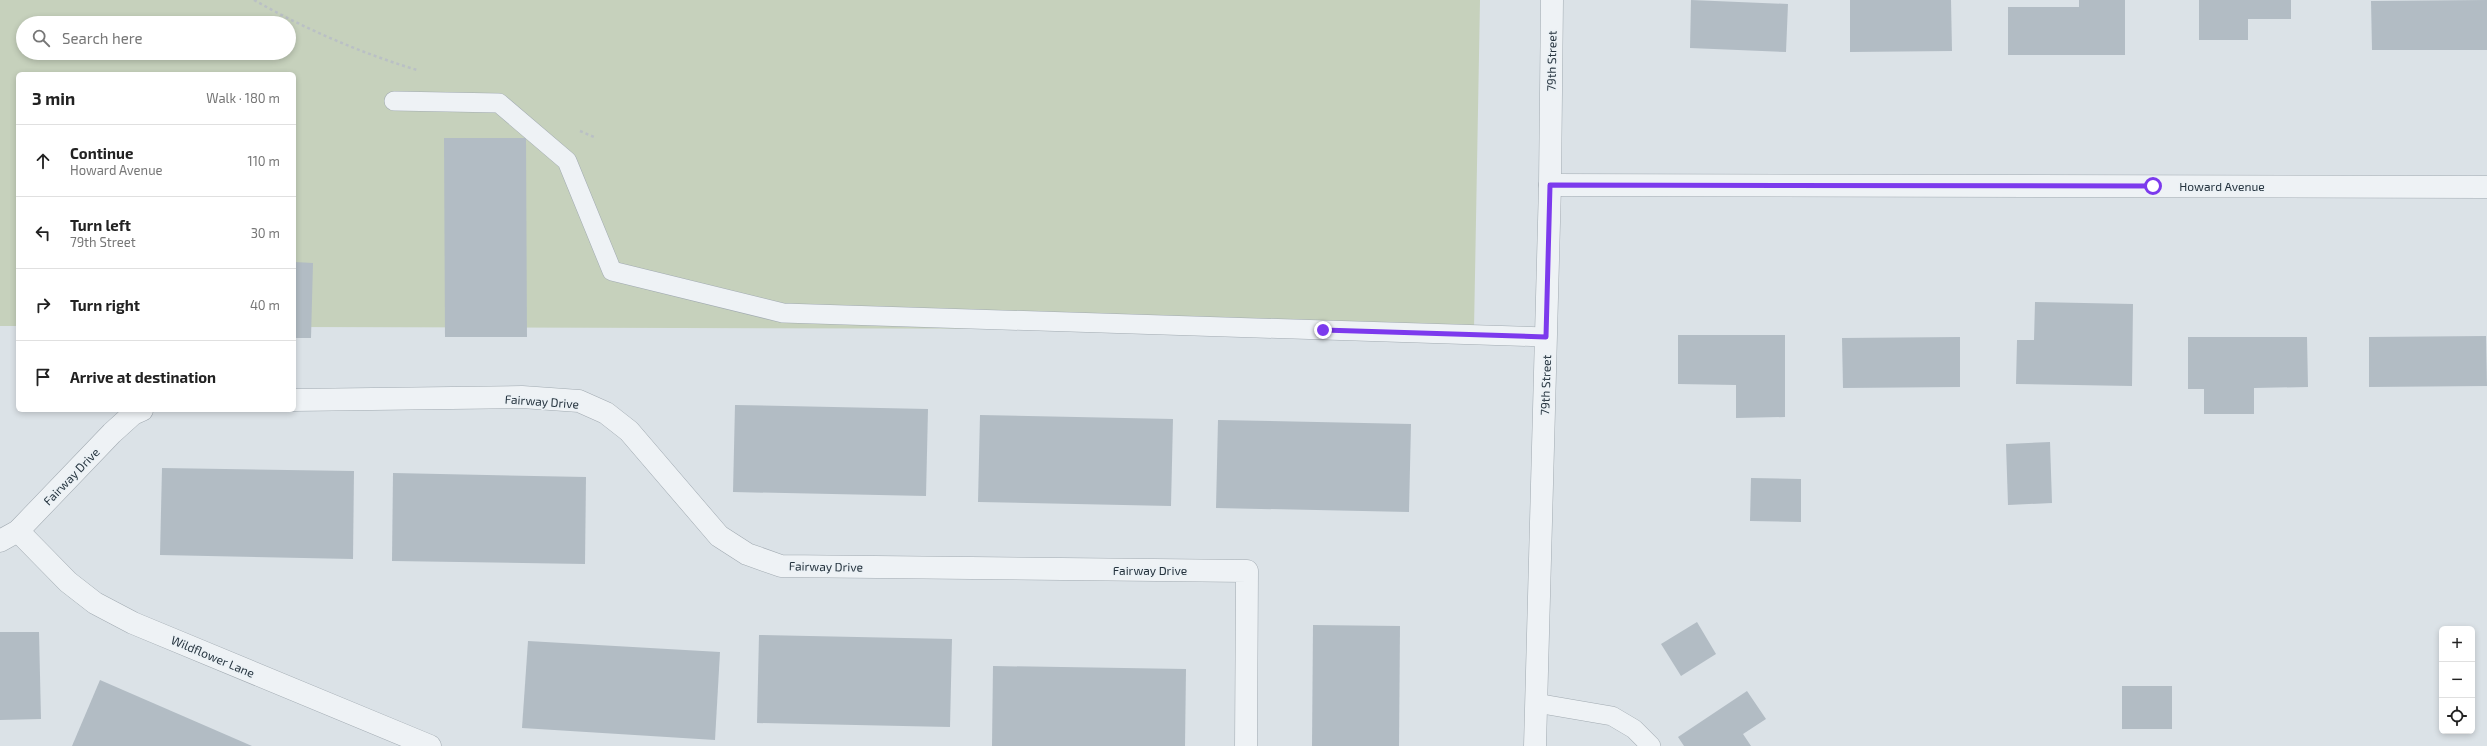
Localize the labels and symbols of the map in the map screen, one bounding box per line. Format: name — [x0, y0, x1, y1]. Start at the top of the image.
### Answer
street label: 79th Street — [1543, 30, 1559, 91]
route start — [2144, 177, 2162, 195]
street label: Howard Avenue — [2179, 179, 2265, 193]
route end — [1314, 321, 1332, 339]
street label: 79th Street — [1537, 354, 1553, 416]
street label: Fairway Drive — [504, 391, 580, 411]
street label: Fairway Drive — [40, 444, 102, 508]
street label: Fairway Drive — [789, 558, 863, 574]
street label: Fairway Drive — [1113, 563, 1187, 577]
street label: Wildflower Lane — [169, 632, 257, 680]

